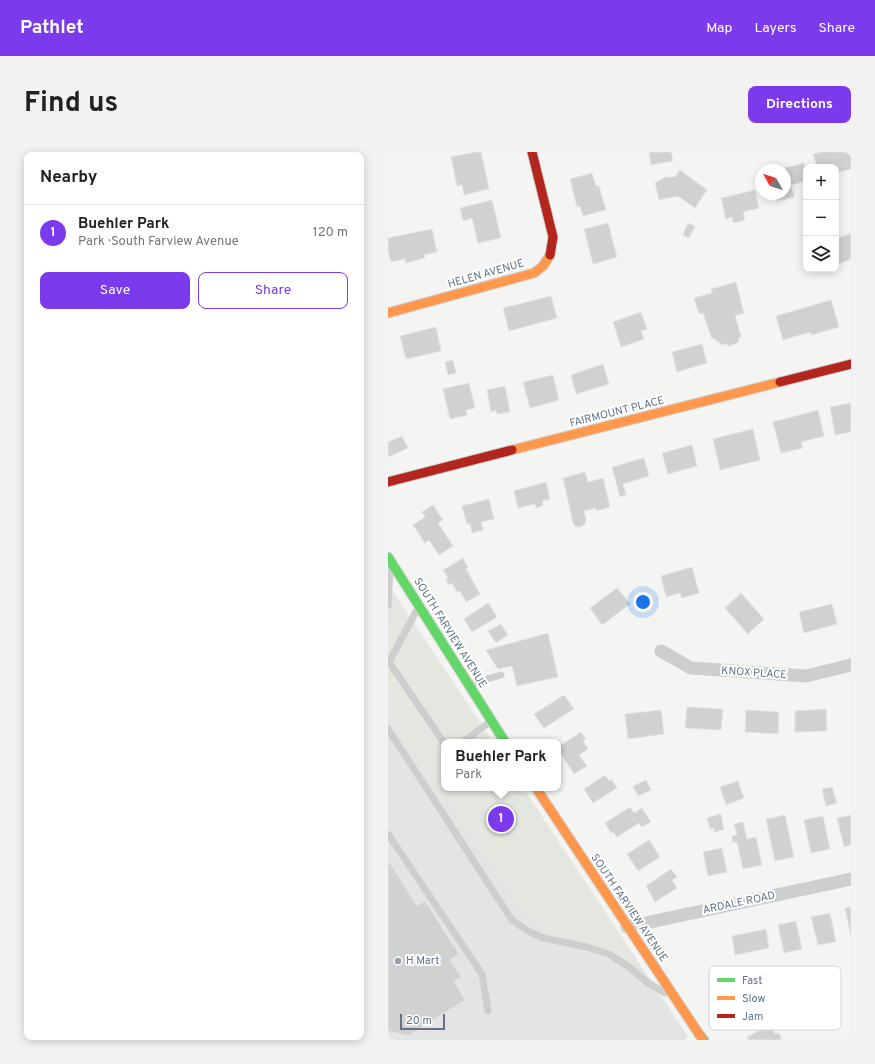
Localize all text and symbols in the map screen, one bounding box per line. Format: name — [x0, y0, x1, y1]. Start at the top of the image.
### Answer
text: Pathlet — [20, 16, 84, 40]
text: Map — [706, 20, 732, 37]
text: Layers — [754, 20, 796, 37]
text: Share — [818, 20, 855, 37]
text: Find us — [24, 86, 118, 122]
button: Directions — [748, 86, 851, 123]
north arrow — [755, 164, 791, 200]
map controls — [803, 164, 839, 272]
button: + — [803, 164, 839, 200]
text: Nearby — [40, 167, 97, 189]
button: − — [803, 200, 839, 236]
text: Buehler Park — [78, 215, 169, 234]
text: 1 — [50, 225, 56, 241]
text: 120 m — [313, 225, 348, 241]
text: Park · South Farview Avenue — [78, 234, 239, 250]
button: layers — [803, 236, 839, 272]
street label: HELEN AVENUE — [446, 256, 526, 292]
button: Save — [40, 272, 190, 309]
button: Share — [198, 272, 348, 309]
street label: FAIRMOUNT PLACE — [568, 393, 666, 431]
street label: SOUTH FARVIEW AVENUE — [410, 575, 490, 691]
your location — [633, 592, 653, 612]
street label: KNOX PLACE — [721, 664, 787, 682]
popup — [441, 739, 561, 791]
text: Buehler Park — [455, 748, 547, 767]
text: Park — [455, 767, 482, 783]
pin: 1 — [488, 804, 514, 834]
street label: SOUTH FARVIEW AVENUE — [588, 851, 670, 965]
street label: ARDALE ROAD — [701, 888, 777, 918]
place label: H Mart — [406, 954, 439, 968]
marker: H Mart — [393, 956, 403, 966]
legend — [709, 966, 841, 1030]
text: Fast — [742, 974, 762, 988]
text: Slow — [742, 992, 765, 1006]
text: Jam — [742, 1010, 763, 1024]
scale bar — [400, 1012, 445, 1031]
text: 20 m — [406, 1014, 432, 1028]

